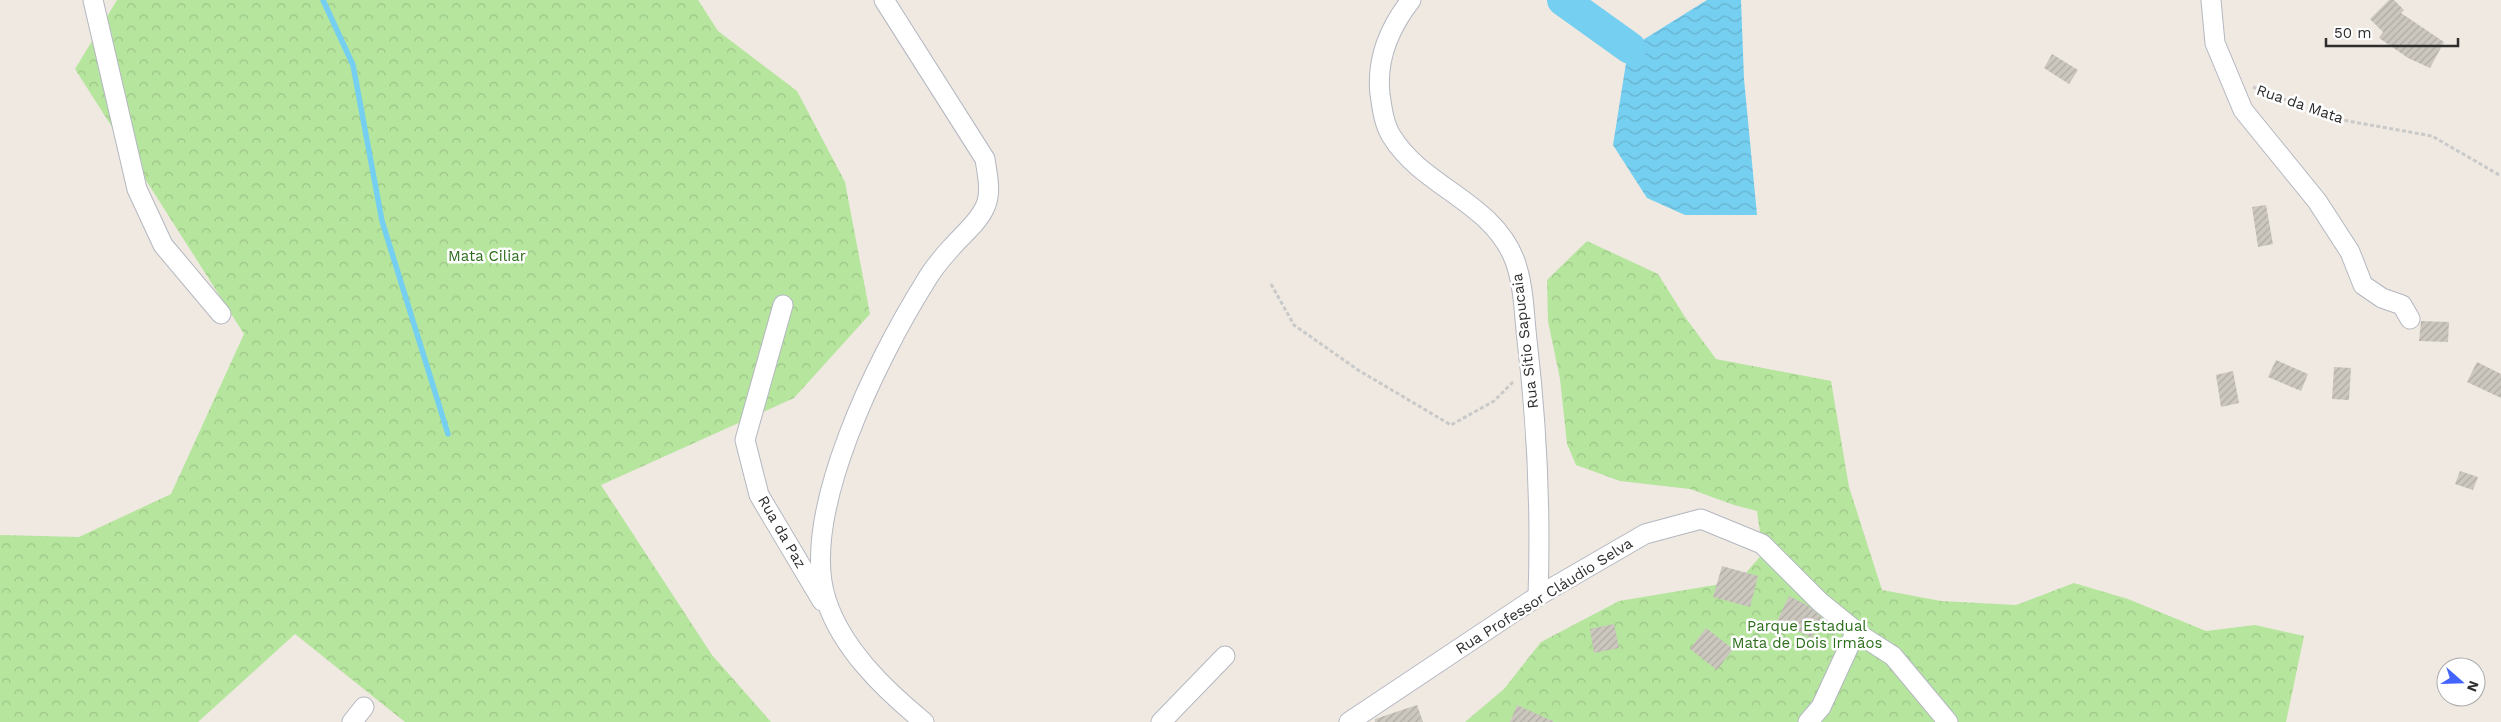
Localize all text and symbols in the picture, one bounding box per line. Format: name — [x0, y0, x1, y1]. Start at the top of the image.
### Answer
scale bar — [2326, 15, 2458, 47]
text: 50 m — [2334, 24, 2371, 42]
street label: Rua da Mata — [2254, 81, 2346, 127]
park label: Mata Ciliar — [448, 247, 526, 265]
street label: Rua Sítio Sapucaia — [1508, 272, 1542, 410]
street label: Rua da Paz — [754, 493, 810, 571]
street label: Rua Professor Cláudio Selva — [1452, 534, 1636, 658]
park label: Parque Estadual Mata de Dois Irmãos — [1732, 617, 1882, 652]
north arrow — [2436, 657, 2486, 707]
text: N — [2464, 679, 2483, 694]

